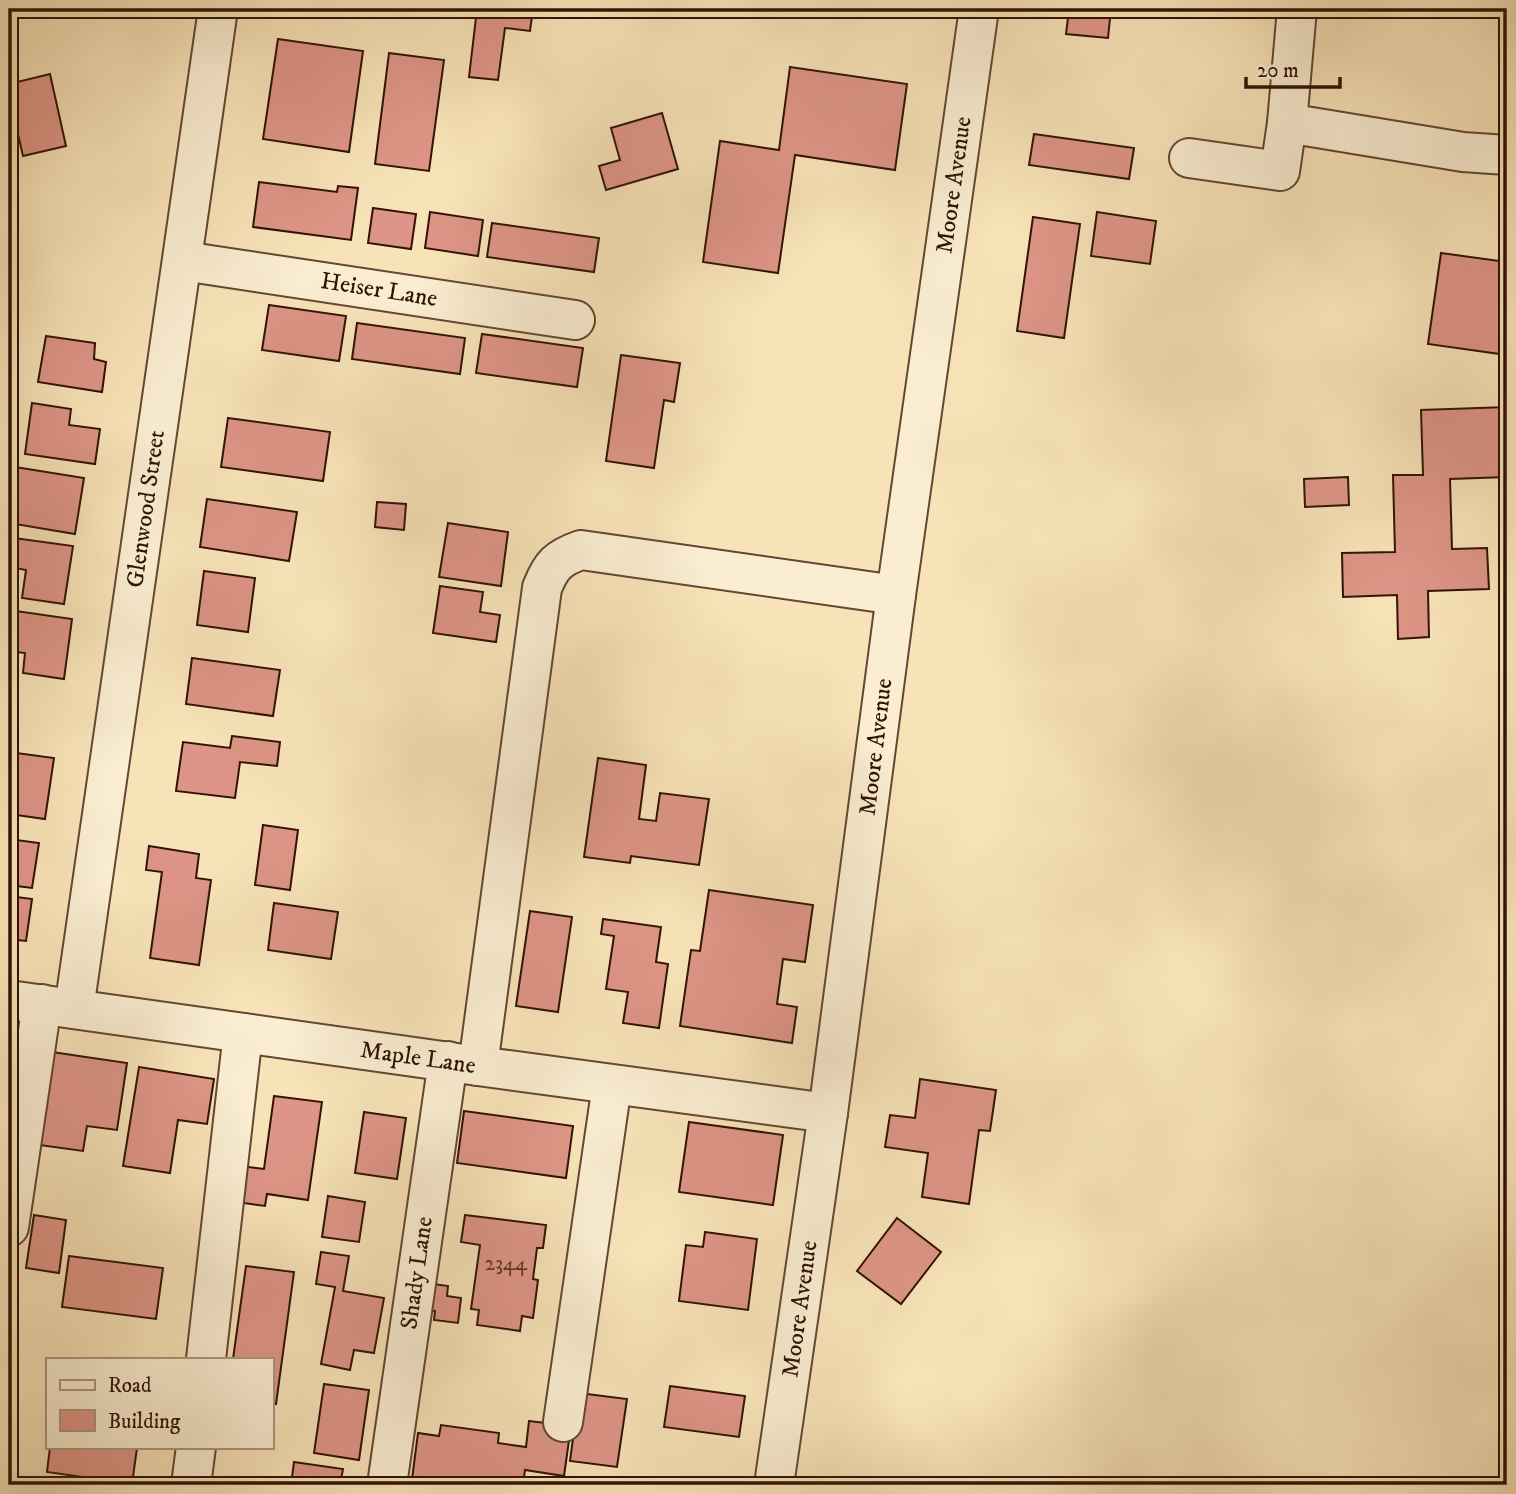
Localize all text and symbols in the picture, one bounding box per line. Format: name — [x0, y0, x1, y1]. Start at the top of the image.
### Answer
scale bar — [1246, 46, 1341, 90]
text: 20 m — [1257, 58, 1299, 84]
street label: Moore Avenue — [930, 114, 978, 255]
street label: Heiser Lane — [318, 266, 440, 314]
street label: Glenwood Street — [120, 428, 172, 590]
street label: Moore Avenue — [853, 677, 899, 817]
street label: Maple Lane — [358, 1035, 478, 1081]
street label: Shady Lane — [394, 1215, 440, 1331]
street label: Moore Avenue — [776, 1238, 824, 1379]
house number: 2344 — [485, 1251, 528, 1277]
legend — [46, 1358, 273, 1448]
text: Road — [108, 1373, 152, 1399]
text: Building — [108, 1409, 181, 1435]

